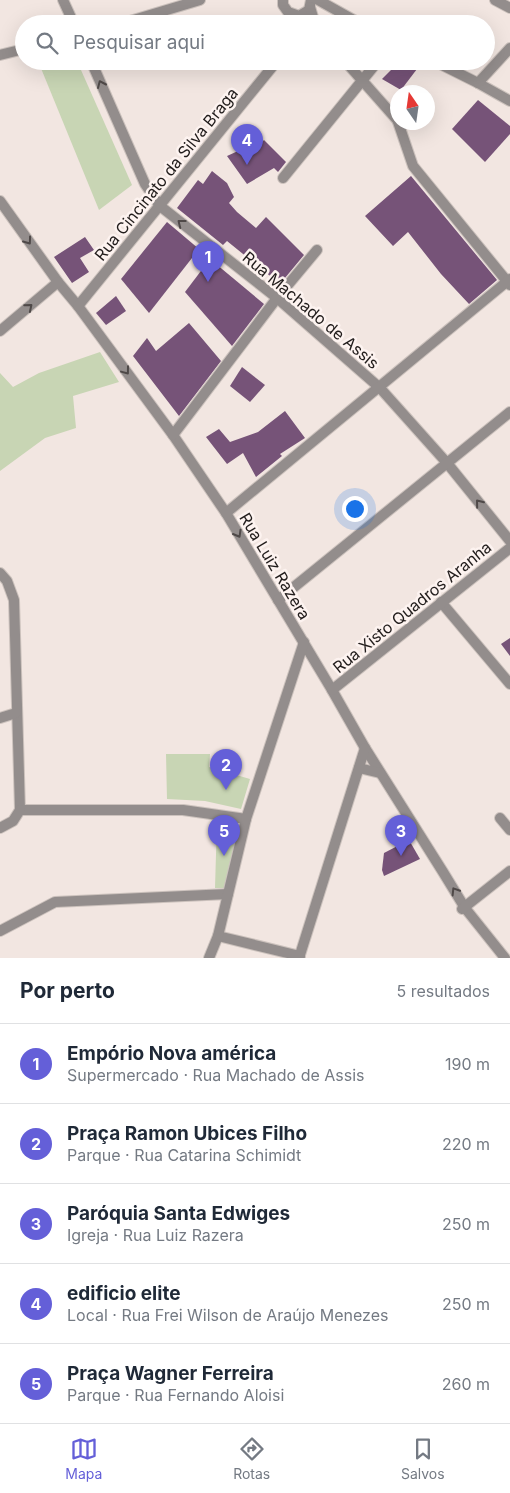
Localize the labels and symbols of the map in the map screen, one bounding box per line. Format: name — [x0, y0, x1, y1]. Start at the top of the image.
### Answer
one-way arrow — [97, 80, 108, 89]
street label: Rua Cincinato da Silva Braga — [90, 83, 242, 265]
north arrow — [390, 85, 435, 130]
pin: 4 — [231, 124, 263, 165]
one-way arrow — [178, 220, 187, 228]
one-way arrow — [22, 235, 31, 245]
pin: 1 — [192, 241, 224, 282]
street label: Rua Machado de Assis — [239, 247, 383, 373]
one-way arrow — [23, 304, 32, 312]
one-way arrow — [120, 365, 129, 375]
your location — [342, 496, 368, 522]
one-way arrow — [477, 500, 485, 509]
street label: Rua Luiz Razera — [235, 509, 315, 623]
one-way arrow — [231, 528, 241, 537]
street label: Rua Xisto Quadros Aranha — [329, 537, 495, 677]
pin: 2 — [210, 749, 242, 790]
pin: 5 — [208, 815, 240, 856]
pin: 3 — [385, 815, 417, 856]
one-way arrow — [451, 888, 461, 897]

